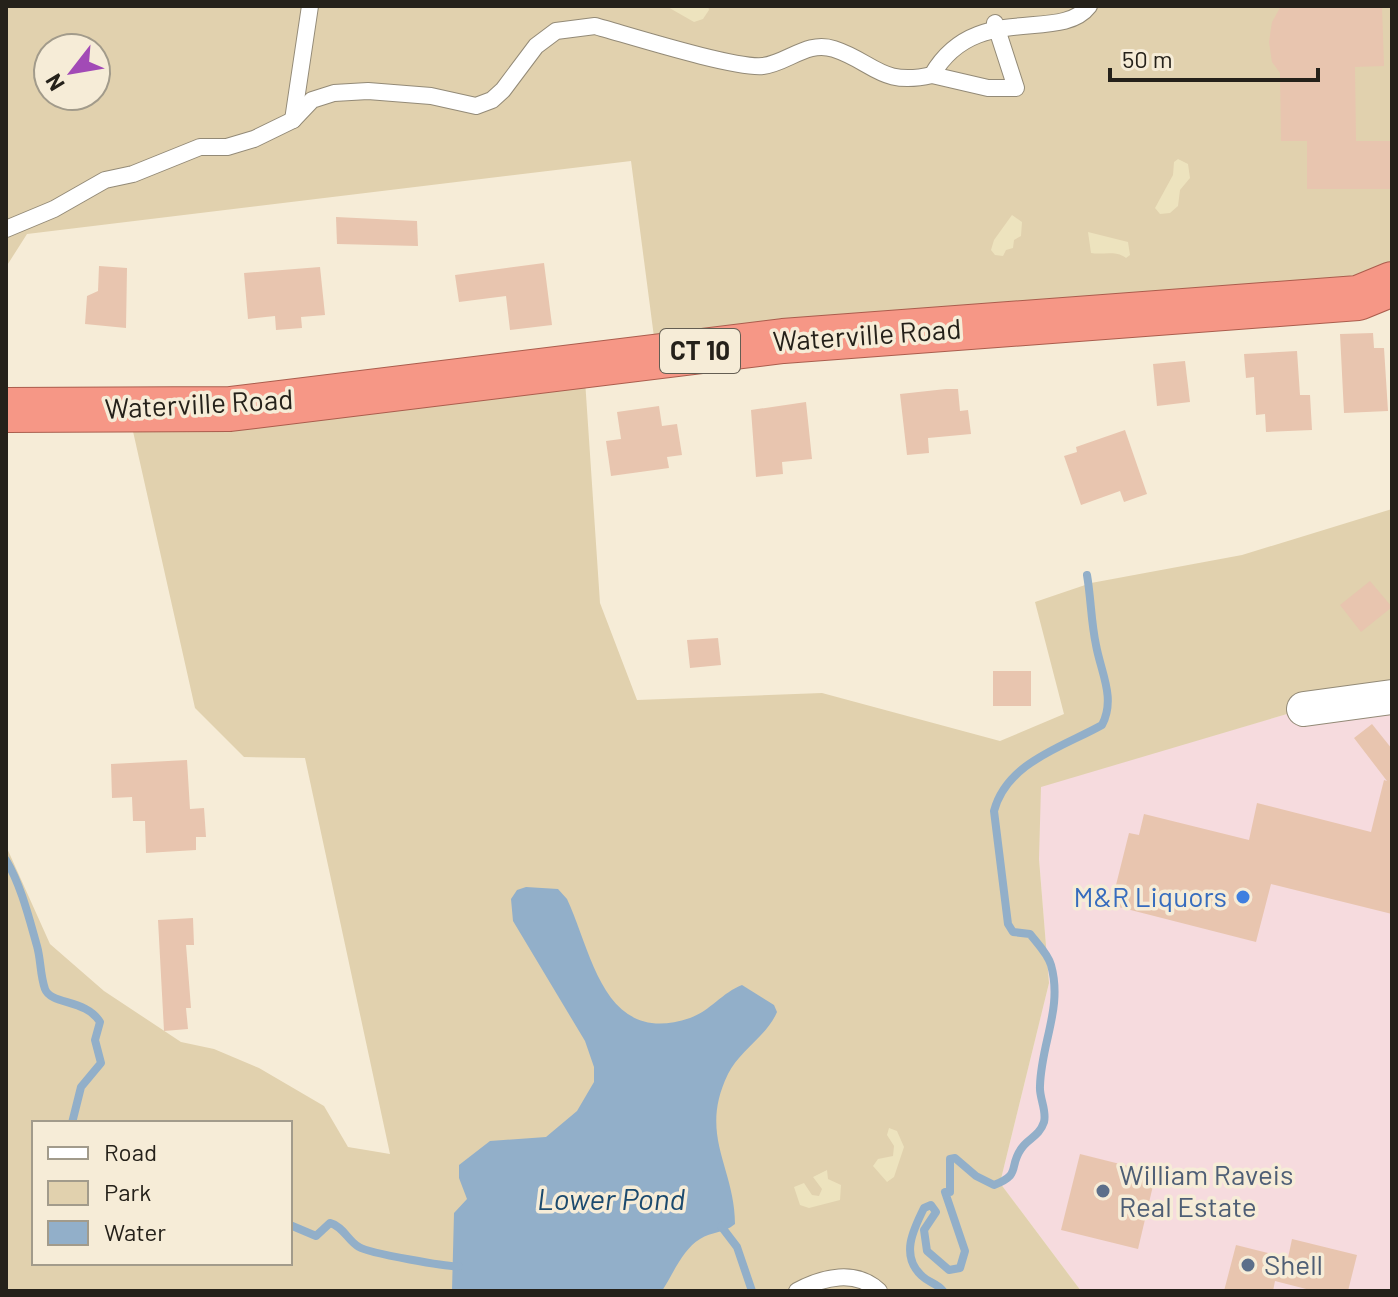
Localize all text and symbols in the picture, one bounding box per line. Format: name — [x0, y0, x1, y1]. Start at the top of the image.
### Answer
north arrow — [32, 32, 112, 112]
scale bar — [1110, 32, 1318, 82]
text: 50 m — [1122, 44, 1173, 73]
text: N — [39, 70, 69, 96]
street label: Waterville Road — [772, 310, 962, 358]
road number: CT 10 — [660, 329, 740, 373]
street label: Waterville Road — [104, 381, 294, 425]
place label: M&R Liquors — [1073, 879, 1227, 913]
marker: M&R Liquors — [1234, 888, 1252, 906]
legend — [32, 1121, 292, 1265]
text: Road — [104, 1137, 157, 1166]
place label: William Raveis Real Estate — [1119, 1157, 1293, 1223]
text: Park — [104, 1177, 151, 1206]
water label: Lower Pond — [537, 1180, 685, 1216]
marker: William Raveis Real Estate — [1094, 1182, 1112, 1200]
text: Water — [104, 1217, 166, 1246]
place label: Shell — [1264, 1247, 1323, 1281]
marker: Shell — [1239, 1256, 1257, 1274]

